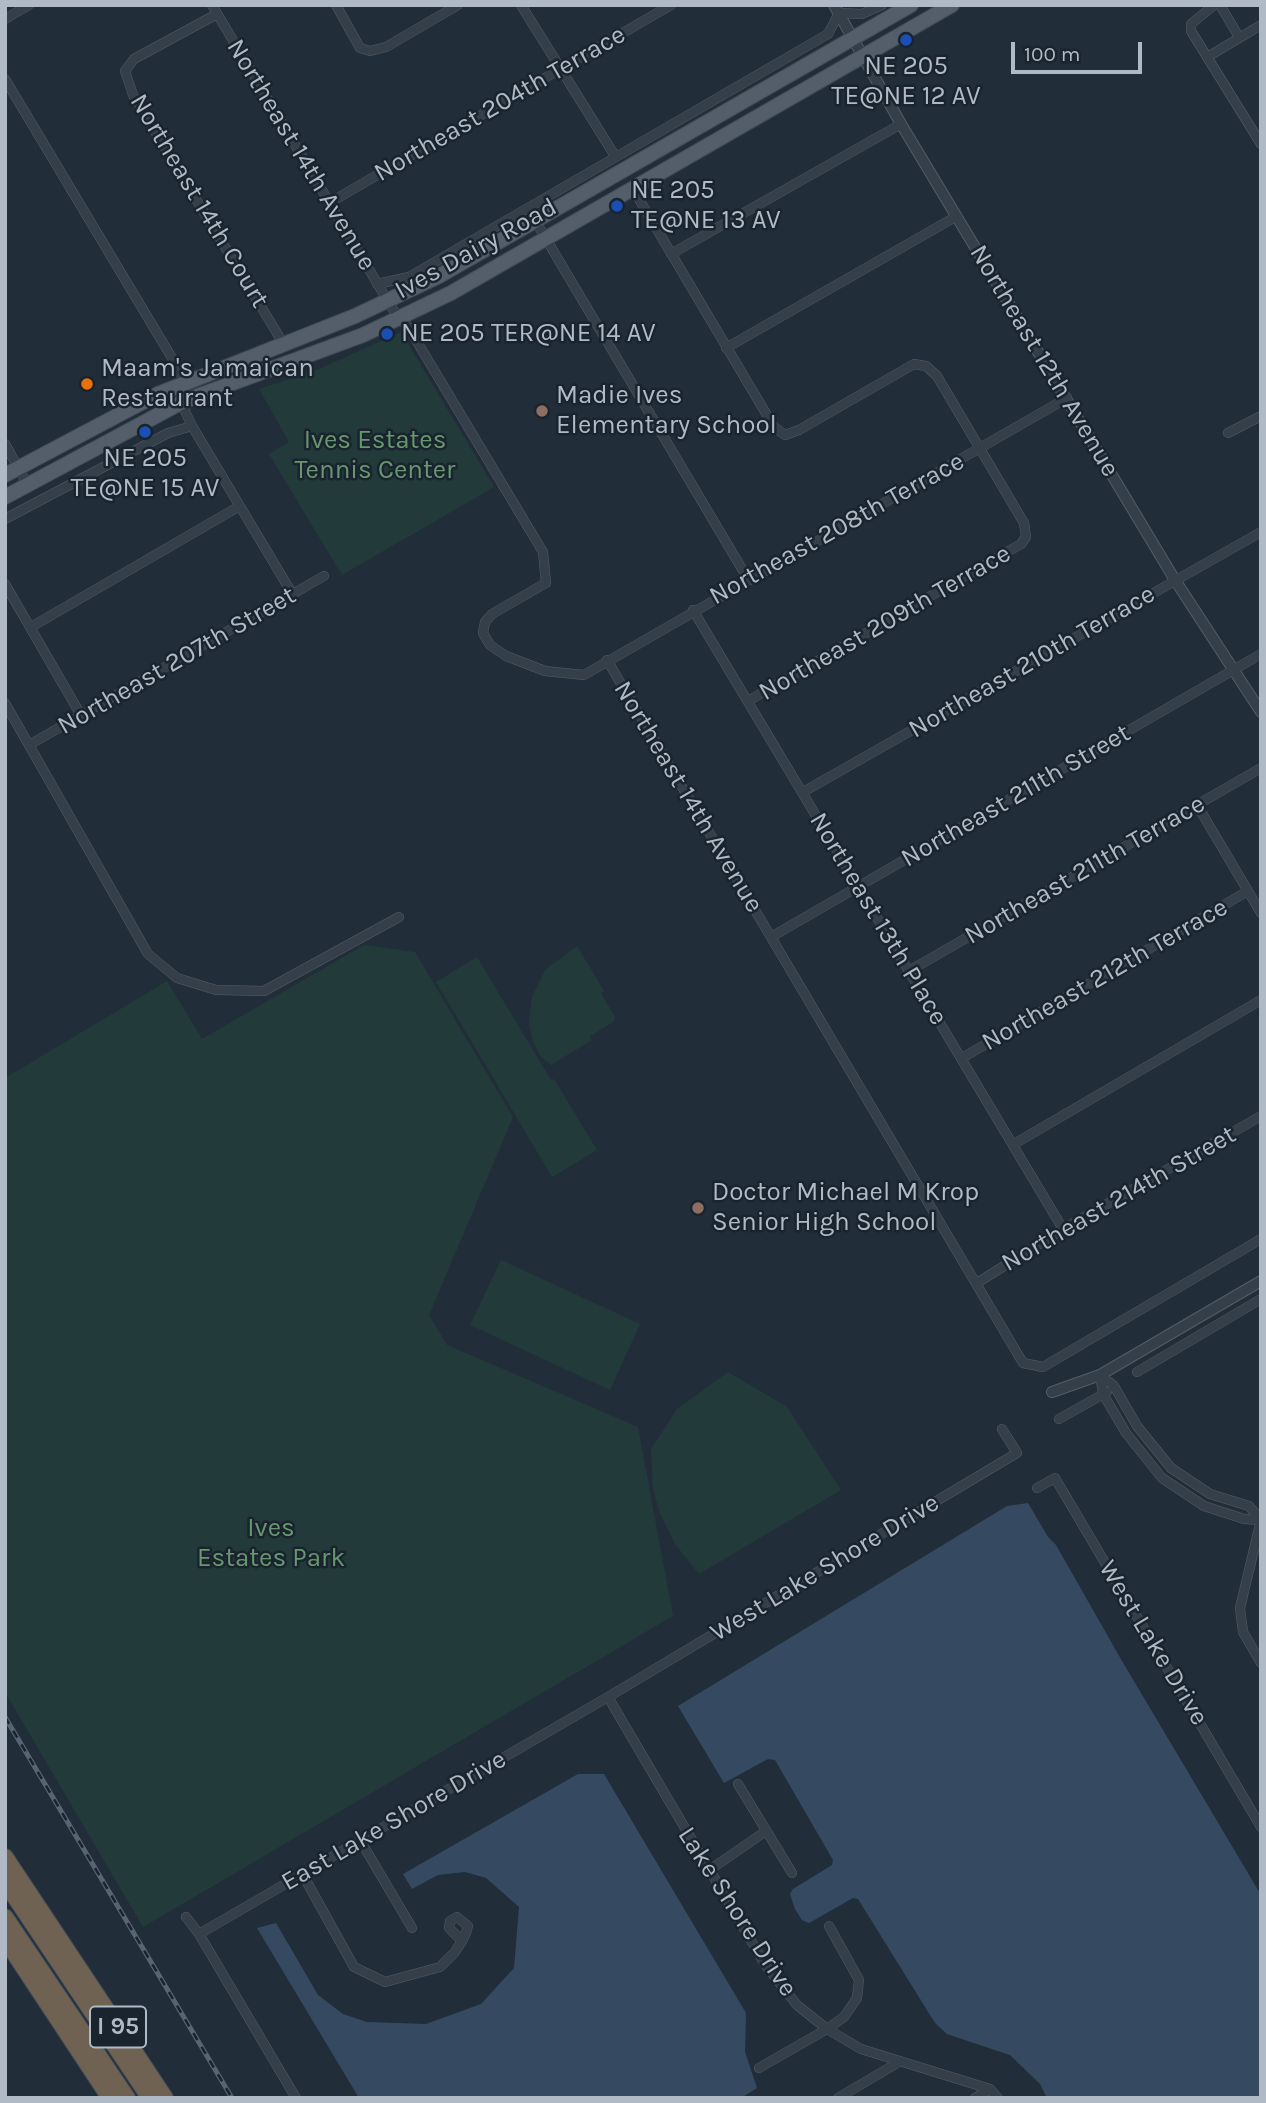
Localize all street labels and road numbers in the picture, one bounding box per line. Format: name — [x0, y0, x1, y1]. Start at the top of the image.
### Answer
street label: Northeast 204th Terrace — [369, 19, 631, 189]
street label: Northeast 14th Avenue — [220, 34, 382, 276]
street label: Northeast 14th Court — [123, 88, 275, 314]
street label: Ives Dairy Road — [390, 192, 562, 306]
street label: Northeast 12th Avenue — [962, 239, 1126, 483]
street label: Northeast 208th Terrace — [704, 446, 970, 612]
street label: Northeast 209th Terrace — [754, 538, 1016, 708]
street label: Northeast 210th Terrace — [903, 579, 1161, 745]
street label: Northeast 207th Street — [52, 580, 302, 742]
street label: Northeast 14th Avenue — [607, 676, 769, 918]
street label: Northeast 211th Street — [896, 718, 1136, 874]
street label: Northeast 211th Terrace — [959, 788, 1211, 952]
street label: Northeast 13th Place — [802, 807, 954, 1031]
street label: Northeast 212th Terrace — [976, 892, 1234, 1058]
street label: Northeast 214th Street — [996, 1119, 1242, 1279]
street label: West Lake Shore Drive — [705, 1487, 945, 1649]
street label: West Lake Drive — [1092, 1555, 1214, 1731]
street label: East Lake Shore Drive — [276, 1744, 512, 1898]
street label: Lake Shore Drive — [671, 1821, 803, 2003]
road number: I 95 — [90, 2006, 146, 2048]

